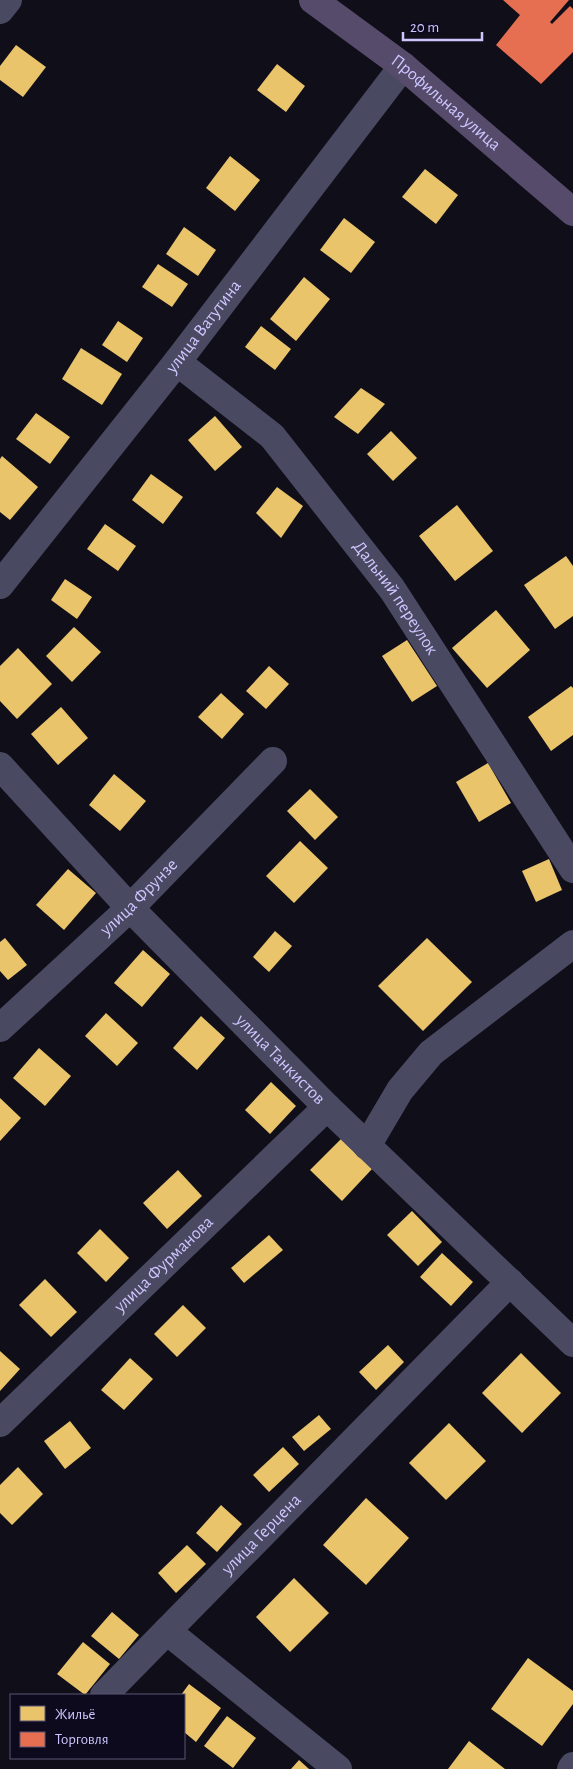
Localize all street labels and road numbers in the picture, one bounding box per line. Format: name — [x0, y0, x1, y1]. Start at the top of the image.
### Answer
street label: Профильная улица — [388, 51, 504, 154]
street label: улица Ватутина — [162, 277, 245, 378]
street label: Дальний переулок — [349, 538, 441, 659]
street label: улица Фрунзе — [96, 855, 181, 940]
street label: улица Танкистов — [231, 1010, 328, 1108]
street label: улица Фурманова — [110, 1213, 217, 1317]
street label: улица Герцена — [218, 1491, 305, 1579]

